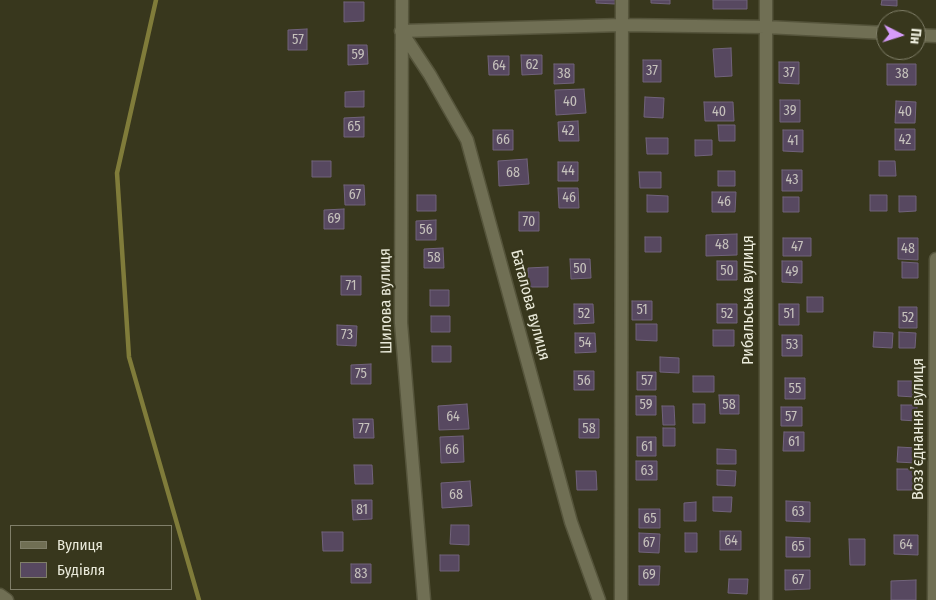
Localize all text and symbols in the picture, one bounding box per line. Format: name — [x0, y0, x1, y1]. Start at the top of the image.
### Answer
north arrow — [876, 10, 926, 60]
text: Пн — [906, 28, 925, 45]
house number: 57 — [292, 32, 304, 48]
house number: 59 — [351, 47, 365, 63]
house number: 62 — [526, 57, 538, 73]
house number: 64 — [492, 58, 506, 74]
house number: 37 — [646, 63, 658, 79]
house number: 37 — [783, 65, 795, 81]
house number: 38 — [557, 66, 571, 82]
house number: 38 — [895, 66, 909, 82]
house number: 40 — [563, 94, 577, 110]
house number: 39 — [784, 103, 796, 119]
house number: 40 — [712, 104, 726, 120]
house number: 40 — [898, 104, 912, 120]
house number: 65 — [347, 119, 361, 135]
house number: 42 — [562, 123, 574, 139]
house number: 66 — [496, 132, 510, 148]
house number: 42 — [899, 132, 911, 148]
house number: 41 — [787, 133, 799, 149]
house number: 44 — [561, 163, 575, 179]
house number: 68 — [506, 165, 520, 181]
house number: 43 — [786, 172, 798, 188]
house number: 67 — [349, 187, 361, 203]
house number: 46 — [562, 190, 576, 206]
house number: 46 — [717, 194, 731, 210]
house number: 69 — [327, 211, 341, 227]
house number: 70 — [523, 214, 535, 230]
house number: 56 — [419, 222, 433, 238]
street label: Рибальська вулиця — [739, 235, 759, 365]
house number: 48 — [715, 237, 729, 253]
house number: 47 — [791, 239, 803, 255]
house number: 48 — [901, 241, 915, 257]
street label: Шилова вулиця — [375, 248, 397, 354]
street label: Баталова вулиця — [506, 248, 554, 362]
house number: 58 — [427, 250, 441, 266]
house number: 50 — [573, 261, 587, 277]
house number: 50 — [720, 263, 734, 279]
house number: 49 — [785, 264, 799, 280]
house number: 71 — [346, 278, 356, 294]
house number: 51 — [636, 302, 648, 318]
house number: 52 — [578, 306, 590, 322]
house number: 52 — [721, 306, 733, 322]
house number: 51 — [783, 306, 795, 322]
house number: 52 — [902, 310, 914, 326]
house number: 73 — [341, 327, 353, 343]
house number: 54 — [578, 335, 592, 351]
house number: 53 — [786, 337, 798, 353]
street label: Возз’єднання вулиця — [909, 358, 929, 500]
house number: 75 — [355, 366, 367, 382]
house number: 56 — [577, 373, 591, 389]
house number: 57 — [641, 373, 653, 389]
house number: 55 — [789, 381, 801, 397]
house number: 59 — [639, 397, 653, 413]
house number: 58 — [722, 397, 736, 413]
house number: 64 — [446, 409, 460, 425]
house number: 57 — [785, 409, 797, 425]
house number: 77 — [358, 421, 370, 437]
house number: 58 — [582, 421, 596, 437]
house number: 61 — [788, 434, 800, 450]
house number: 61 — [641, 439, 653, 455]
house number: 66 — [445, 442, 459, 458]
house number: 63 — [640, 463, 654, 479]
house number: 68 — [449, 487, 463, 503]
house number: 81 — [356, 502, 368, 518]
house number: 63 — [791, 504, 805, 520]
house number: 65 — [643, 511, 657, 527]
legend — [10, 525, 172, 590]
house number: 64 — [724, 533, 738, 549]
house number: 67 — [643, 535, 655, 551]
text: Вулиця — [57, 536, 103, 554]
house number: 64 — [899, 537, 913, 553]
house number: 65 — [791, 539, 805, 555]
text: Будівля — [57, 561, 105, 579]
house number: 83 — [354, 566, 368, 582]
house number: 69 — [642, 567, 656, 583]
house number: 67 — [792, 572, 804, 588]

